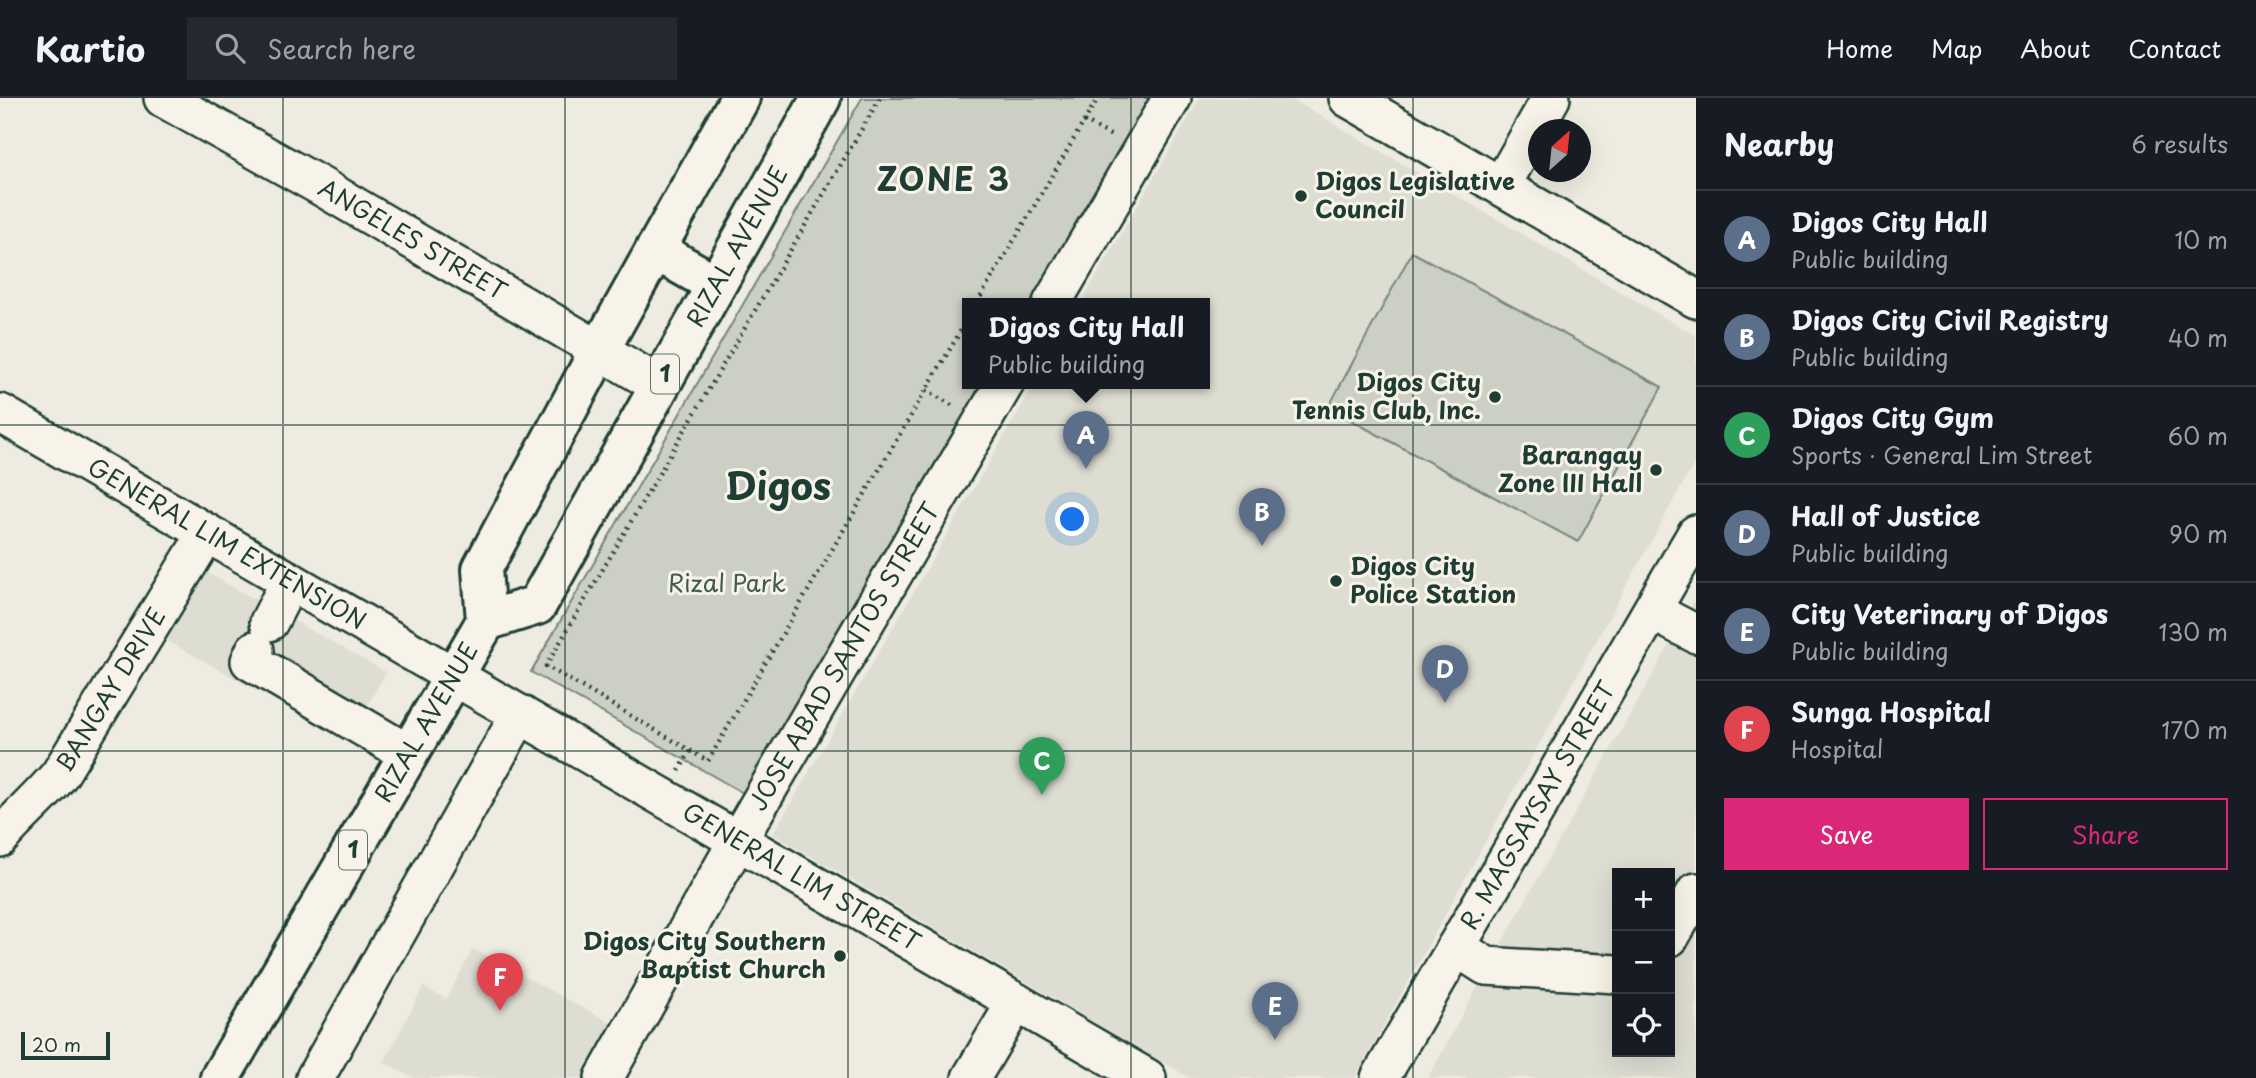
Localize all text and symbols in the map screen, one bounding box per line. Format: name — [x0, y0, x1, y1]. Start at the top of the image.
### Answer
search box — [187, 17, 677, 80]
text: Kartio — [35, 23, 145, 73]
icon: search — [211, 29, 249, 67]
text: Search here — [267, 29, 416, 68]
text: Home — [1826, 30, 1893, 66]
text: Map — [1931, 30, 1982, 66]
text: About — [2020, 30, 2090, 66]
text: Contact — [2128, 30, 2221, 66]
north arrow — [1528, 119, 1591, 182]
text: Nearby — [1724, 121, 1834, 166]
text: 6 results — [2132, 126, 2228, 161]
district label: ZONE 3 — [877, 154, 1011, 202]
street label: RIZAL AVENUE — [676, 159, 796, 333]
place label: Digos Legislative Council — [1315, 162, 1515, 226]
street label: ANGELES STREET — [312, 169, 515, 308]
marker: Digos Legislative Council — [1293, 188, 1309, 204]
text: Digos City Hall — [1791, 202, 1987, 241]
text: A — [1738, 222, 1756, 257]
text: 10 m — [2174, 222, 2228, 257]
text: Public building — [1791, 241, 1948, 276]
popup — [962, 298, 1210, 389]
text: Digos City Civil Registry — [1791, 300, 2109, 339]
text: Digos City Hall — [988, 307, 1184, 346]
text: B — [1739, 320, 1755, 355]
text: 40 m — [2168, 320, 2228, 355]
text: Public building — [1791, 339, 1948, 374]
text: Public building — [988, 346, 1145, 381]
road number: 1 — [651, 354, 679, 394]
place label: Digos City Tennis Club, Inc. — [1292, 363, 1481, 427]
marker: Digos City Tennis Club, Inc. — [1487, 389, 1503, 405]
text: Digos City Gym — [1791, 398, 1994, 437]
pin: A — [1063, 411, 1109, 469]
text: C — [1738, 418, 1756, 453]
text: 60 m — [2168, 418, 2228, 453]
place label: Barangay Zone III Hall — [1498, 436, 1642, 500]
text: Sports · General Lim Street — [1791, 437, 2092, 472]
street label: GENERAL LIM EXTENSION — [82, 448, 374, 638]
district label: Digos — [725, 456, 831, 513]
marker: Barangay Zone III Hall — [1648, 462, 1664, 478]
pin: B — [1239, 488, 1285, 546]
street label: JOSE ABAD SANTOS STREET — [739, 495, 948, 817]
text: Hall of Justice — [1791, 496, 1980, 535]
your location — [1055, 502, 1089, 536]
text: D — [1738, 516, 1756, 551]
text: 90 m — [2169, 516, 2228, 551]
text: Public building — [1791, 535, 1948, 570]
place label: Digos City Police Station — [1350, 547, 1516, 611]
park label: Rizal Park — [668, 564, 786, 600]
marker: Digos City Police Station — [1328, 573, 1344, 589]
text: City Veterinary of Digos — [1791, 594, 2108, 633]
street label: BANGAY DRIVE — [46, 600, 173, 778]
text: E — [1740, 614, 1754, 649]
text: 130 m — [2158, 614, 2228, 649]
text: Public building — [1791, 633, 1948, 668]
street label: RIZAL AVENUE — [364, 635, 486, 809]
pin: D — [1422, 645, 1468, 703]
street label: R. MAGSAYSAY STREET — [1450, 673, 1623, 936]
text: Sunga Hospital — [1791, 692, 1991, 731]
text: F — [1740, 712, 1754, 747]
text: 170 m — [2161, 712, 2228, 747]
text: Hospital — [1791, 731, 1883, 766]
pin: C — [1019, 737, 1065, 795]
street label: GENERAL LIM STREET — [676, 793, 928, 959]
button: Save — [1724, 798, 1969, 870]
button: Share — [1983, 798, 2228, 870]
road number: 1 — [339, 830, 367, 870]
map controls — [1612, 868, 1675, 1057]
button: + — [1612, 868, 1675, 931]
place label: Digos City Southern Baptist Church — [583, 922, 826, 986]
button: − — [1612, 931, 1675, 994]
marker: Digos City Southern Baptist Church — [832, 948, 848, 964]
pin: F — [477, 953, 523, 1011]
pin: E — [1252, 982, 1298, 1040]
button: locate — [1612, 994, 1675, 1057]
scale bar — [21, 1029, 110, 1061]
text: 20 m — [32, 1030, 81, 1058]

